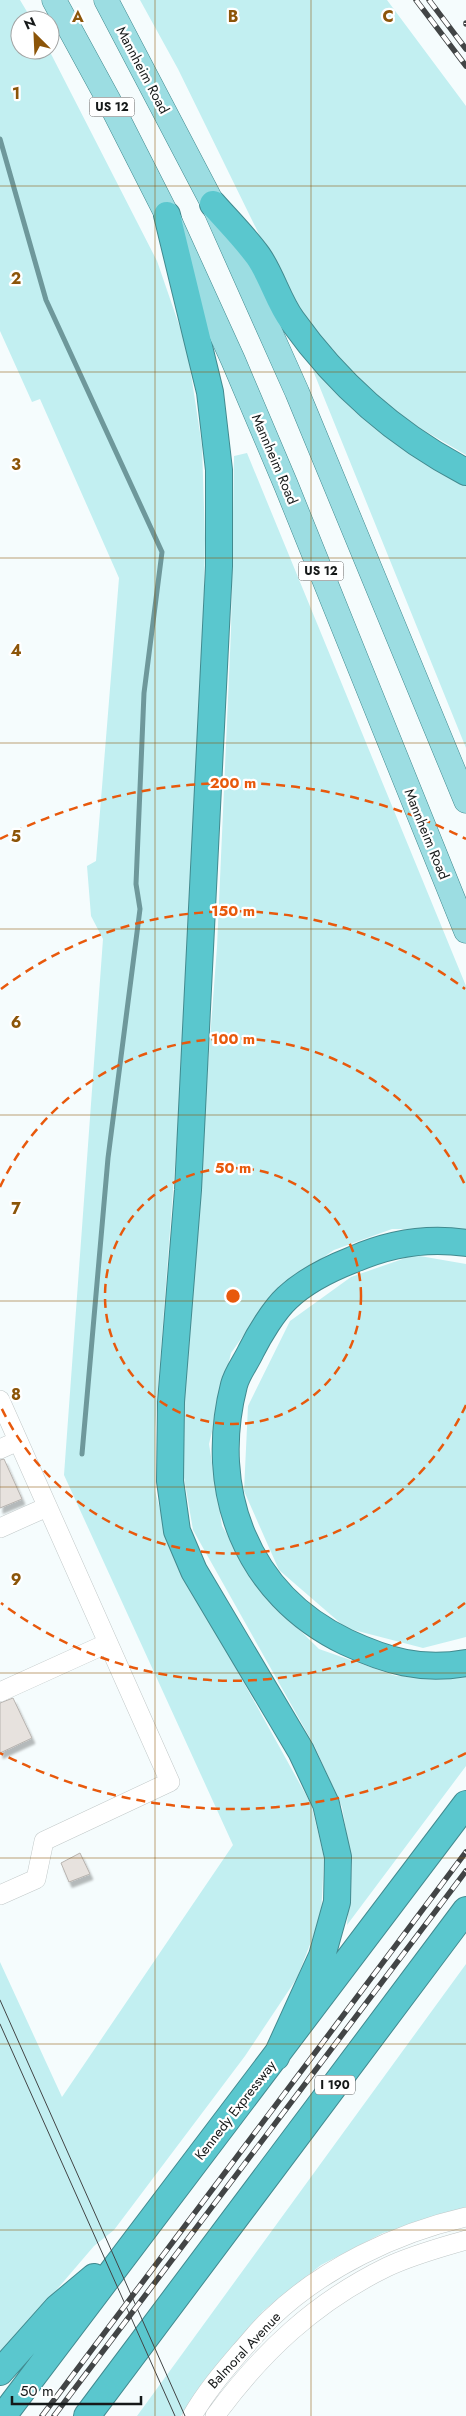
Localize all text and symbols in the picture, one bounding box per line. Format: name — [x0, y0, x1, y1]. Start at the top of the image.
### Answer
text: A — [71, 5, 84, 28]
text: B — [228, 5, 238, 28]
text: C — [382, 5, 394, 28]
north arrow — [10, 10, 60, 60]
text: N — [21, 12, 39, 35]
street label: Mannheim Road — [112, 23, 174, 117]
text: 1 — [12, 82, 20, 105]
road number: US 12 — [90, 98, 134, 116]
text: 2 — [11, 267, 21, 290]
street label: Mannheim Road — [247, 411, 303, 507]
text: 3 — [11, 453, 21, 476]
road number: US 12 — [298, 562, 344, 580]
text: 4 — [10, 639, 22, 662]
text: 200 m — [210, 772, 256, 794]
street label: Mannheim Road — [400, 786, 454, 882]
text: 5 — [11, 825, 21, 848]
text: 150 m — [211, 900, 255, 922]
text: 6 — [11, 1011, 21, 1034]
text: 100 m — [211, 1028, 255, 1050]
text: 50 m — [215, 1157, 251, 1179]
text: 7 — [11, 1197, 21, 1220]
centre of rings — [224, 1287, 242, 1305]
text: 8 — [11, 1383, 21, 1406]
text: 9 — [11, 1568, 21, 1591]
street label: Kennedy Expressway — [190, 2055, 281, 2164]
road number: I 190 — [315, 2076, 355, 2094]
street label: Balmoral Avenue — [203, 2307, 285, 2393]
scale bar — [12, 2374, 141, 2406]
text: 50 m — [20, 2380, 54, 2402]

